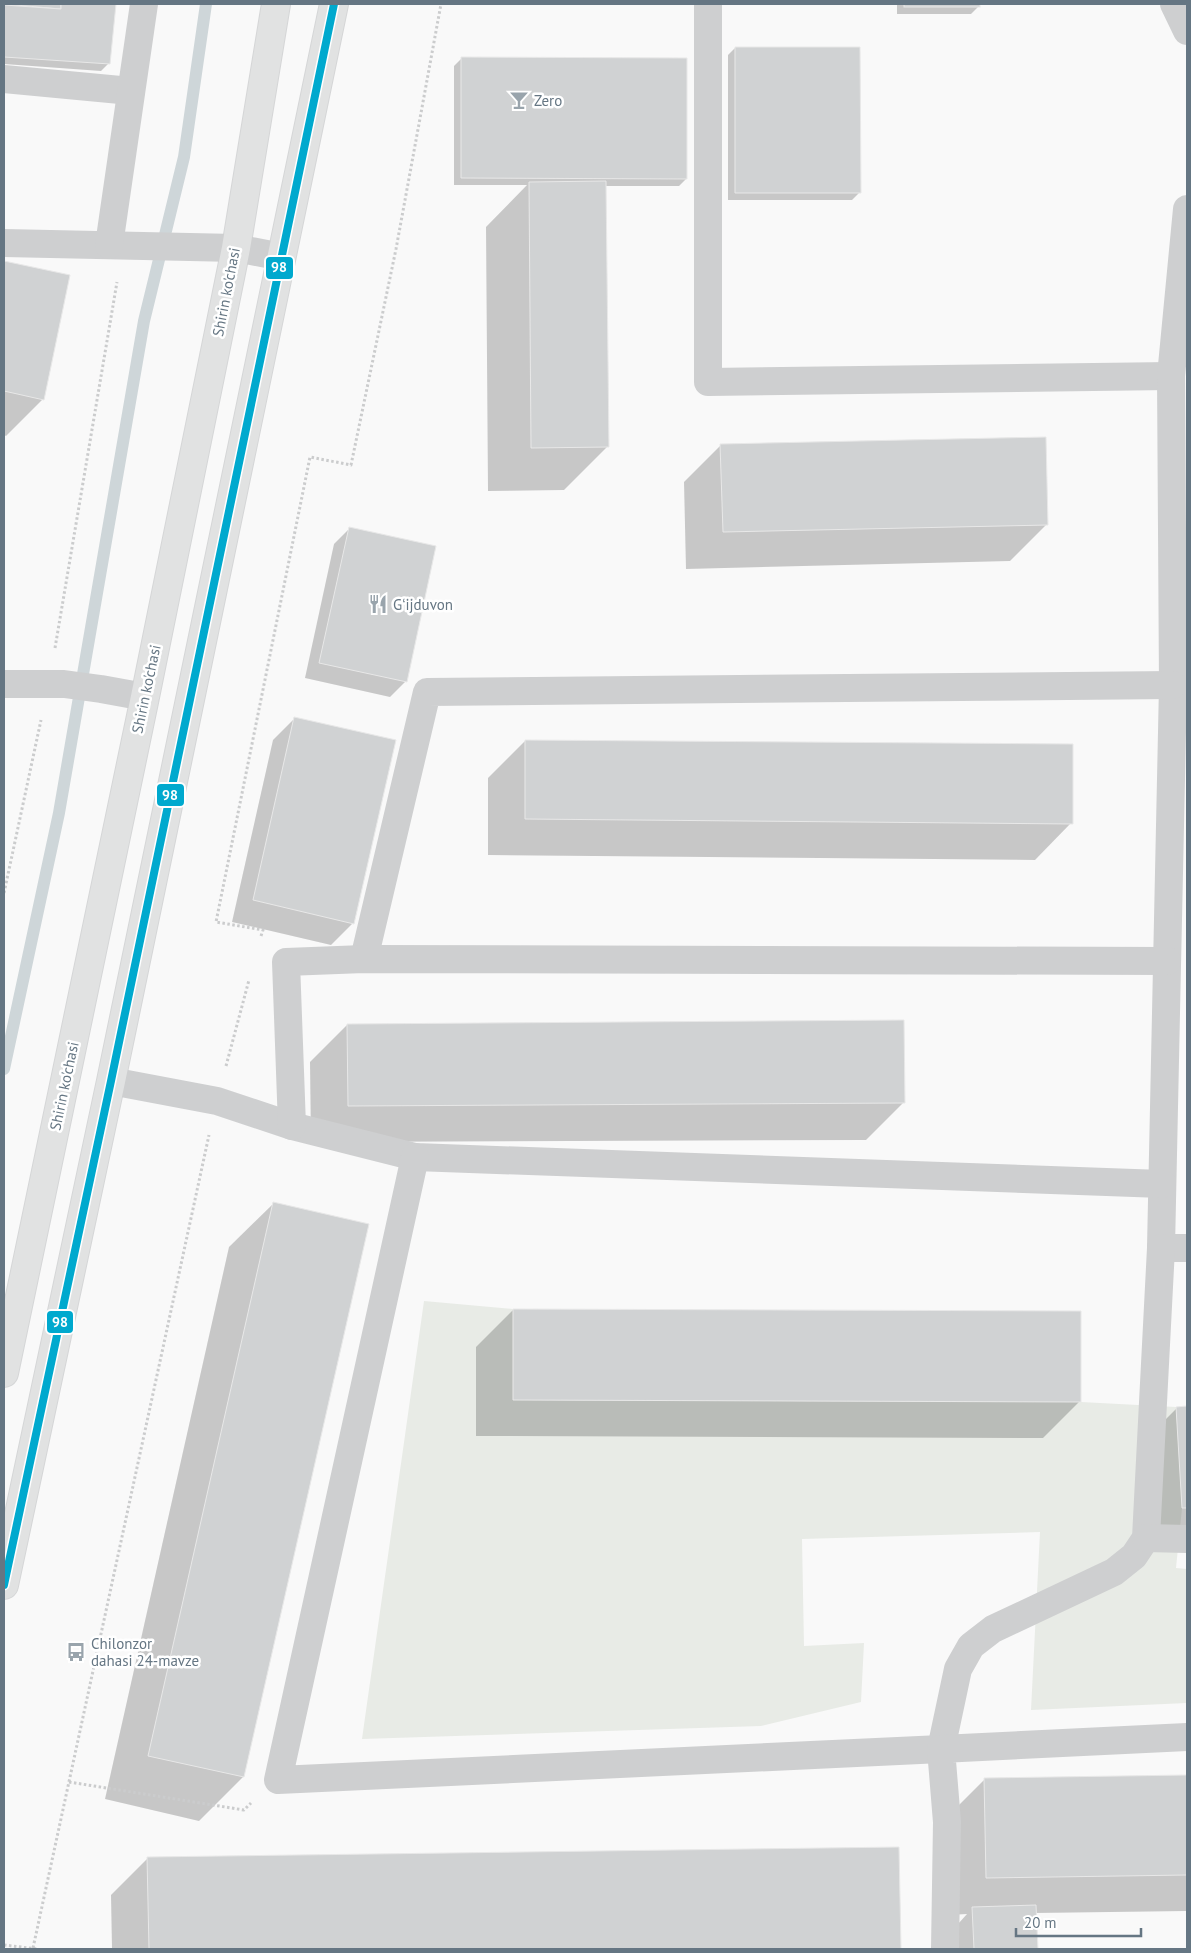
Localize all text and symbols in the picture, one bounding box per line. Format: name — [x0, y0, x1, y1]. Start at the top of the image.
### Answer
bar icon: Zero — [508, 89, 530, 111]
place label: Zero — [534, 91, 562, 110]
street label: Shirin ko'chasi — [208, 246, 244, 338]
line badge: 98 — [265, 256, 294, 280]
text: 98 — [271, 258, 287, 276]
restaurant icon: Gʻijduvon — [367, 593, 389, 615]
place label: Gʻijduvon — [393, 595, 453, 614]
street label: Shirin ko'chasi — [127, 643, 165, 735]
line badge: 98 — [156, 783, 185, 807]
text: 98 — [162, 786, 178, 804]
street label: Shirin ko'chasi — [45, 1040, 83, 1132]
line badge: 98 — [46, 1310, 74, 1334]
text: 98 — [52, 1313, 68, 1331]
place label: Chilonzor dahasi 24-mavze — [91, 1634, 199, 1670]
bus stop icon: Chilonzor dahasi 24-mavze — [65, 1641, 87, 1663]
scale bar — [1016, 1906, 1141, 1938]
text: 20 m — [1024, 1913, 1057, 1932]

